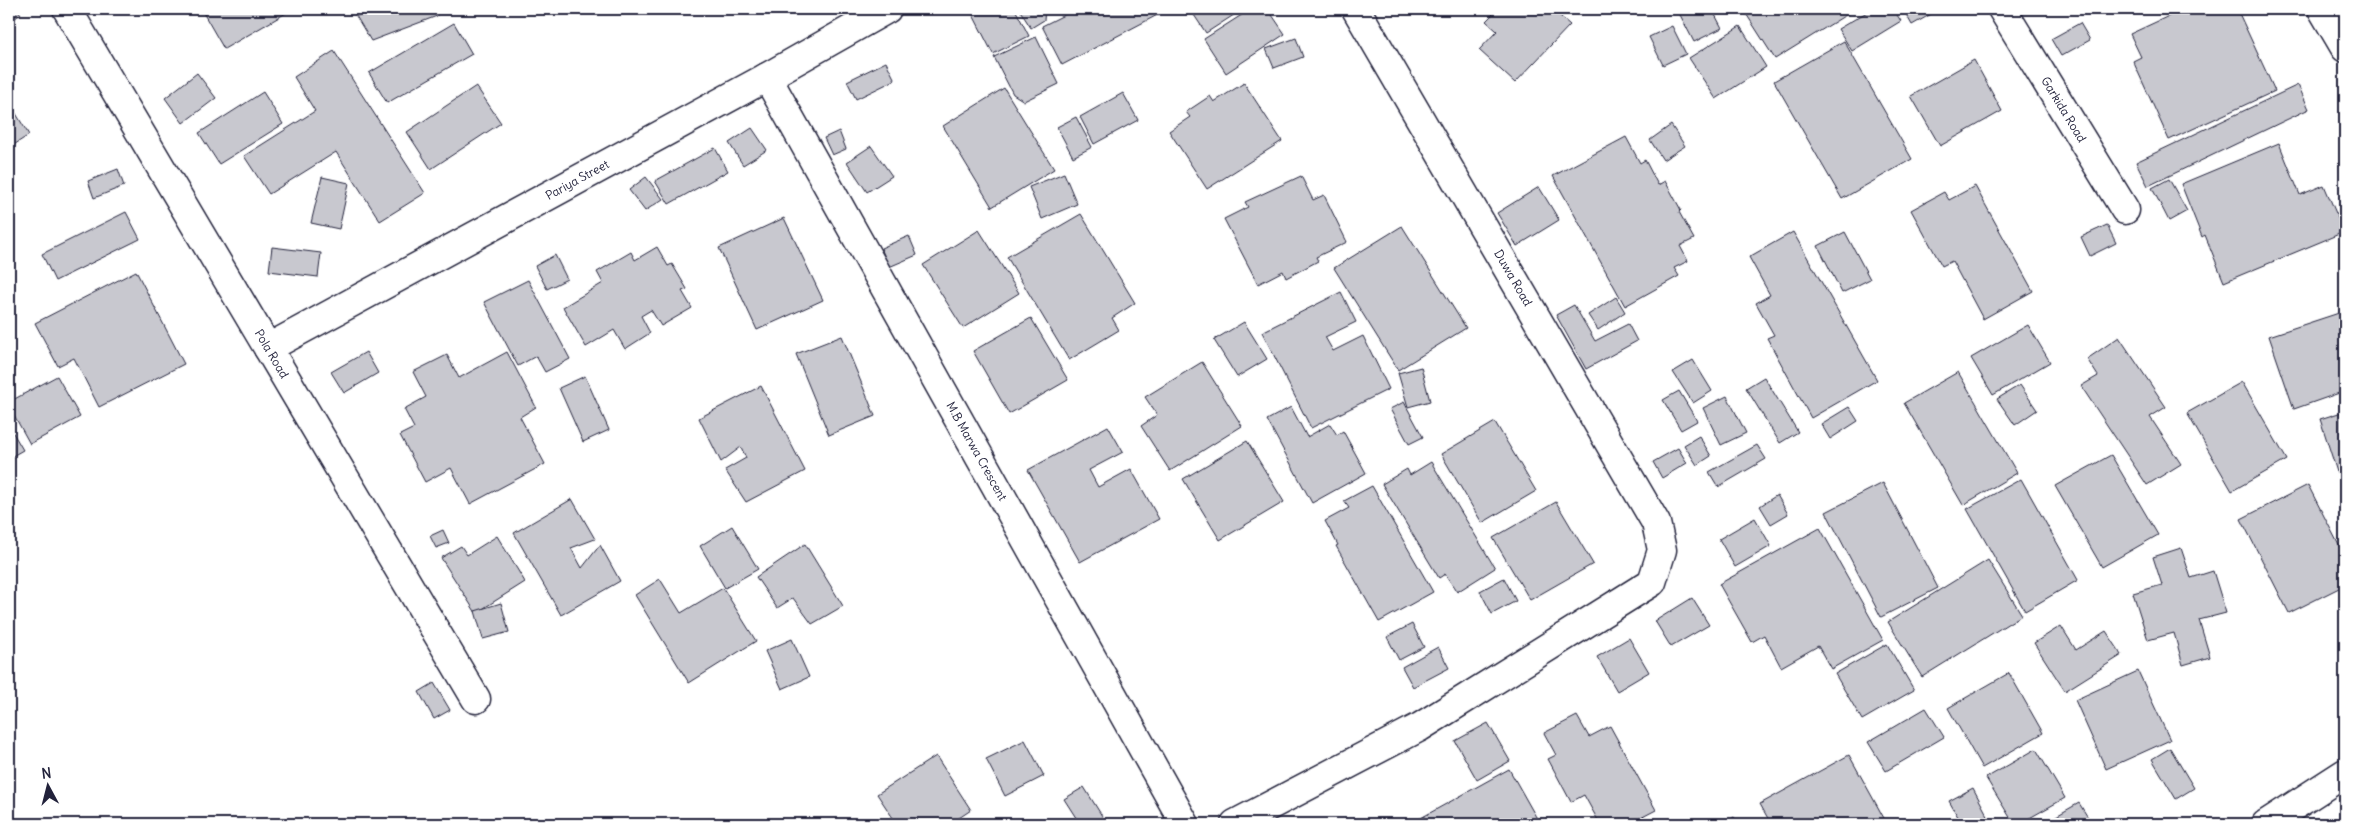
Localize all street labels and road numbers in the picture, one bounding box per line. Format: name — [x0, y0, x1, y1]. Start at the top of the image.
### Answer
street label: Garkida Road — [2038, 74, 2090, 145]
street label: Pariya Street — [543, 156, 611, 203]
street label: Duwa Road — [1491, 247, 1536, 309]
street label: Pola Road — [252, 327, 292, 381]
street label: M.B Marwa Crescent — [943, 399, 1011, 503]

